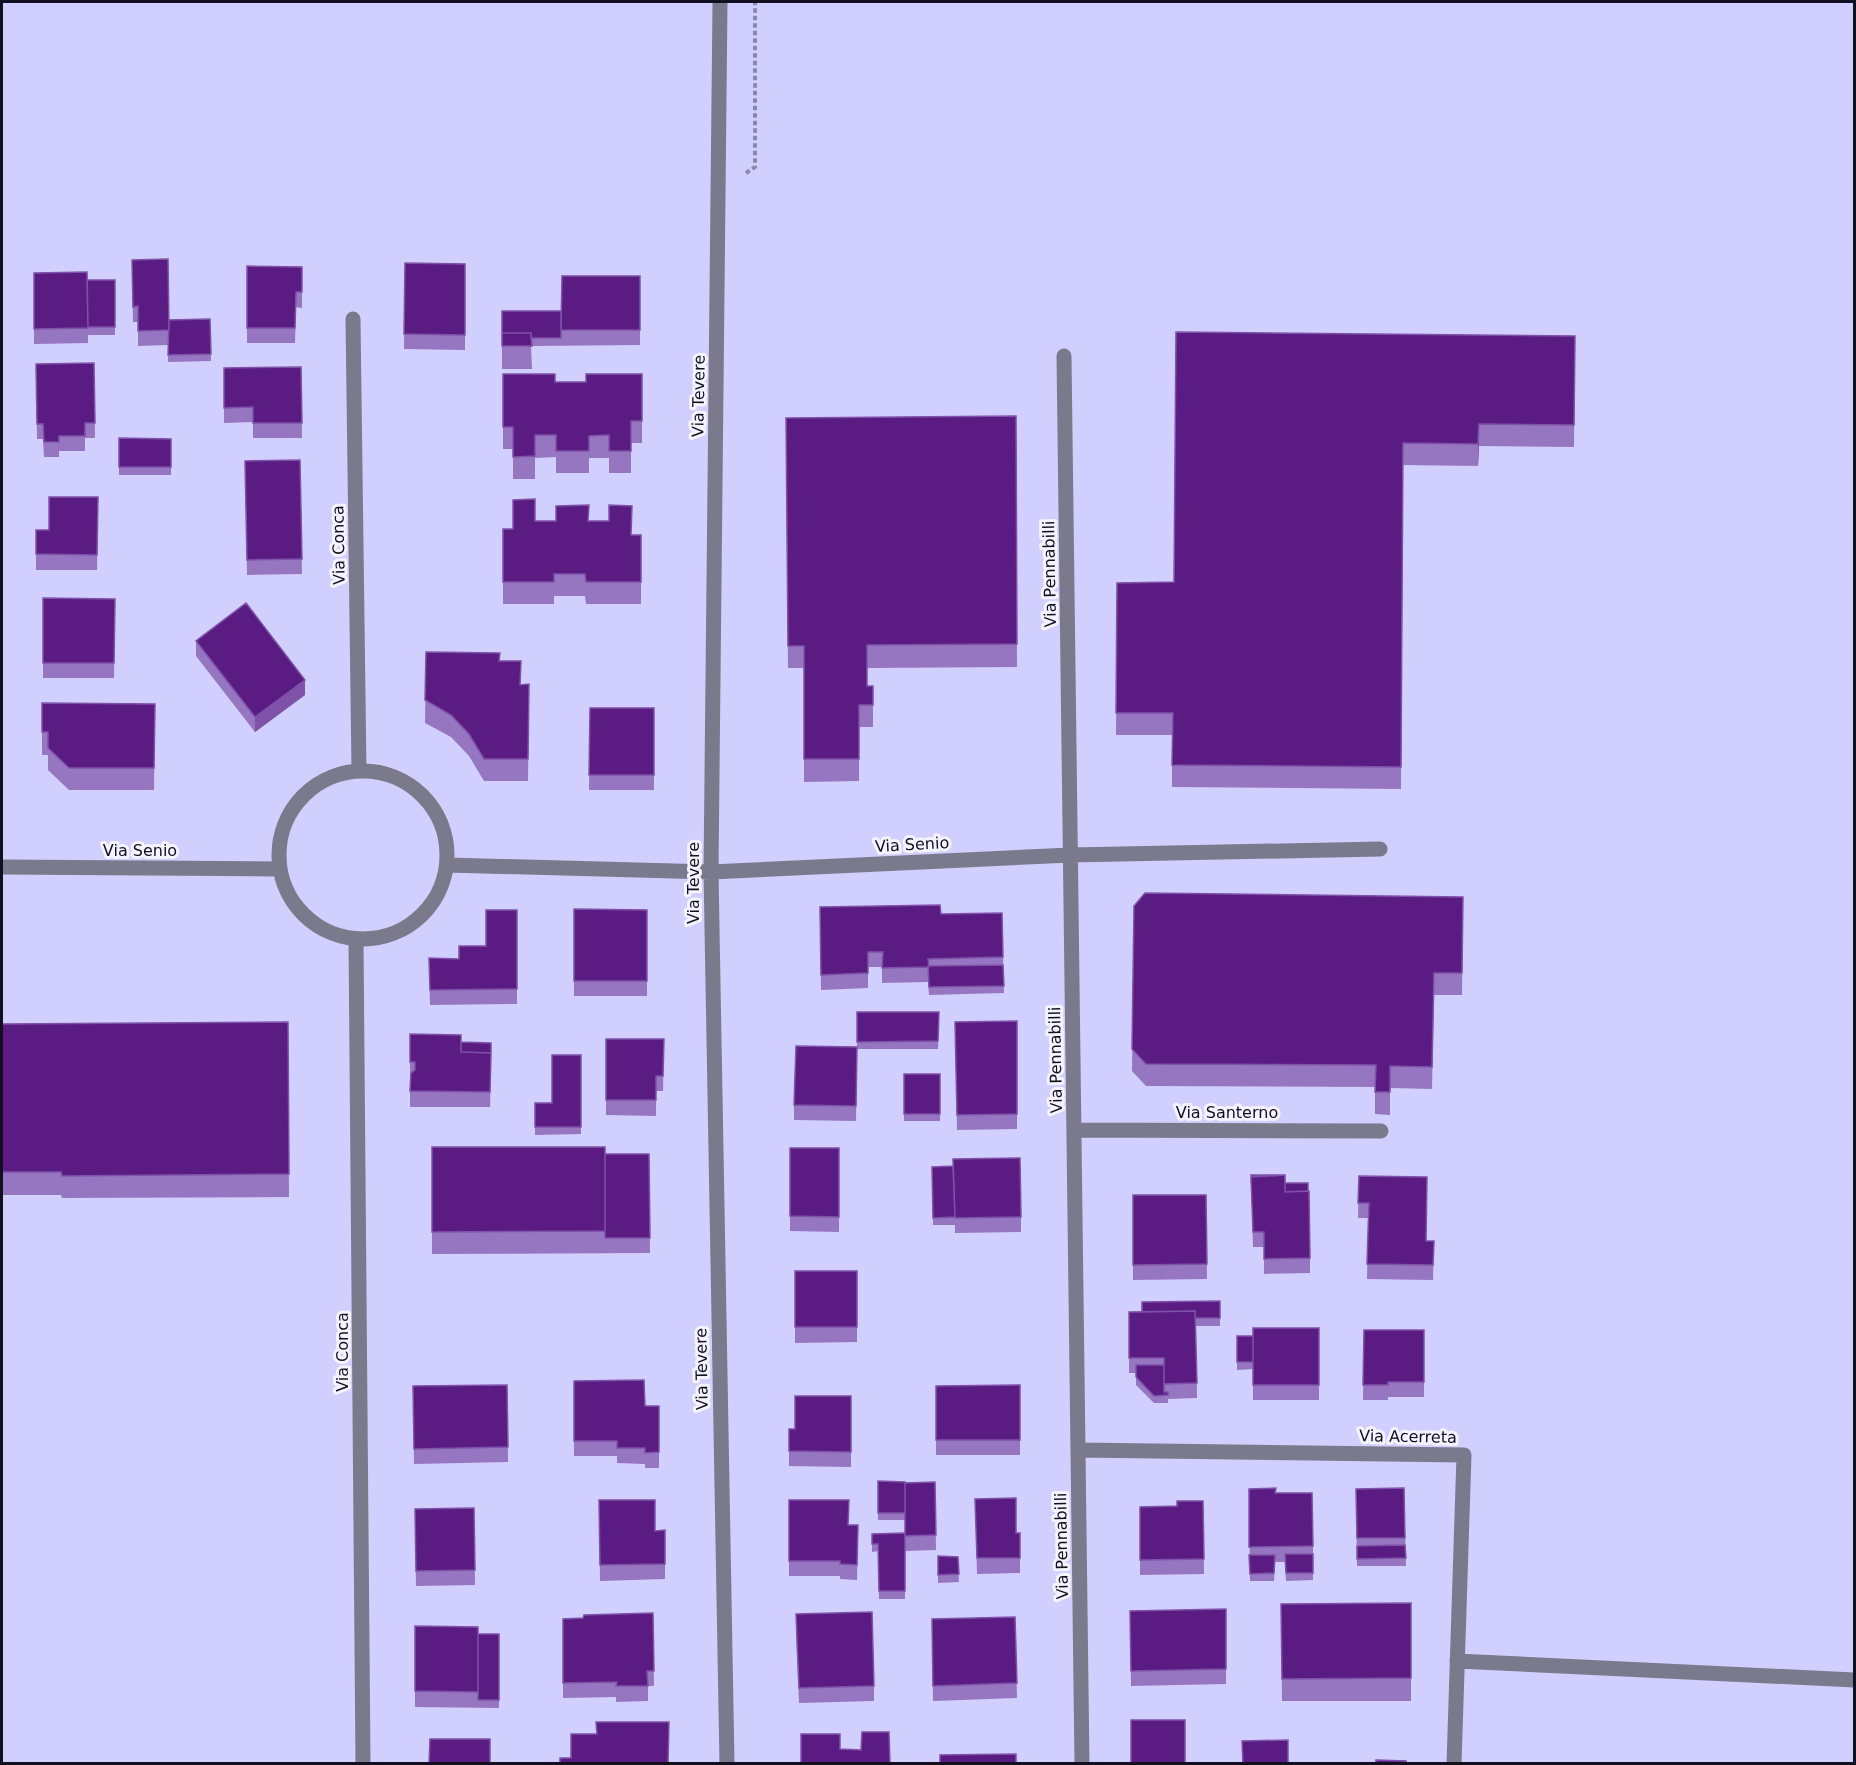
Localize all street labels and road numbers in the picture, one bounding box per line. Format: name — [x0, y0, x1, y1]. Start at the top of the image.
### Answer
street label: Via Tevere — [688, 355, 709, 437]
street label: Via Conca — [328, 505, 349, 585]
street label: Via Pennabilli — [1039, 520, 1060, 628]
street label: Via Senio — [874, 833, 950, 856]
street label: Via Senio — [103, 841, 177, 860]
street label: Via Tevere — [684, 842, 703, 924]
street label: Via Pennabilli — [1045, 1006, 1066, 1114]
street label: Via Santerno — [1176, 1103, 1278, 1122]
street label: Via Conca — [333, 1312, 352, 1392]
street label: Via Tevere — [691, 1328, 712, 1410]
street label: Via Acerreta — [1359, 1426, 1457, 1447]
street label: Via Pennabilli — [1051, 1492, 1072, 1600]

